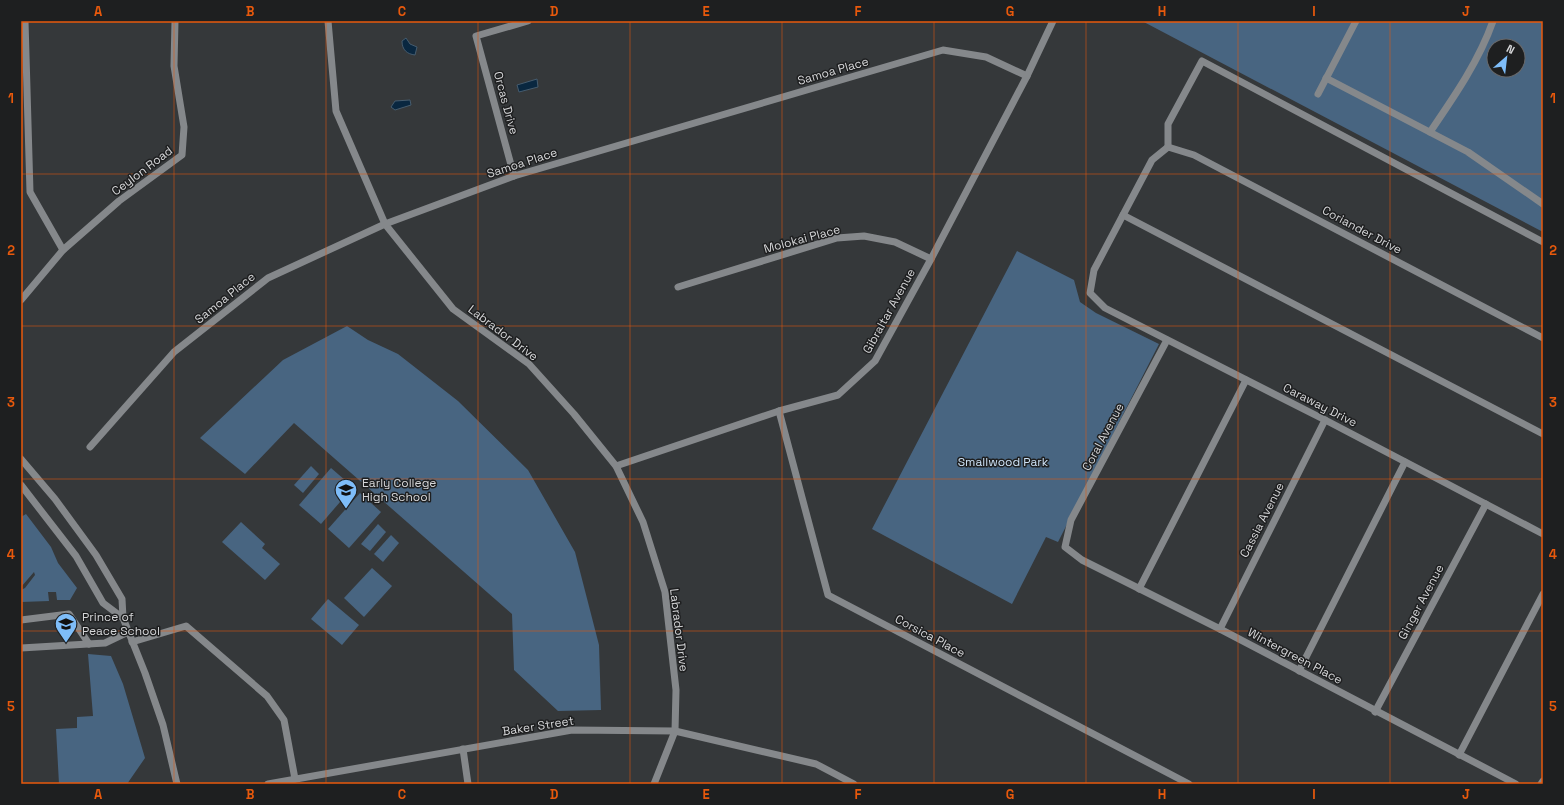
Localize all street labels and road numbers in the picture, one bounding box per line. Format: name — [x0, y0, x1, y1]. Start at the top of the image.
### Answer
street label: Samoa Place — [796, 53, 870, 89]
street label: Orcas Drive — [490, 70, 522, 136]
street label: Ceylon Road — [108, 143, 176, 199]
street label: Samoa Place — [485, 144, 559, 182]
street label: Coriander Drive — [1319, 202, 1405, 258]
street label: Molokai Place — [762, 221, 842, 257]
street label: Gibraltar Avenue — [859, 266, 919, 356]
street label: Samoa Place — [192, 269, 258, 327]
street label: Labrador Drive — [465, 301, 541, 365]
street label: Caraway Drive — [1280, 379, 1360, 431]
street label: Coral Avenue — [1078, 400, 1128, 474]
street label: Cassia Avenue — [1236, 480, 1288, 560]
street label: Ginger Avenue — [1394, 562, 1448, 642]
street label: Labrador Drive — [666, 587, 692, 673]
street label: Corsica Place — [892, 611, 968, 661]
street label: Wintergreen Place — [1245, 624, 1345, 688]
street label: Baker Street — [501, 712, 575, 740]

